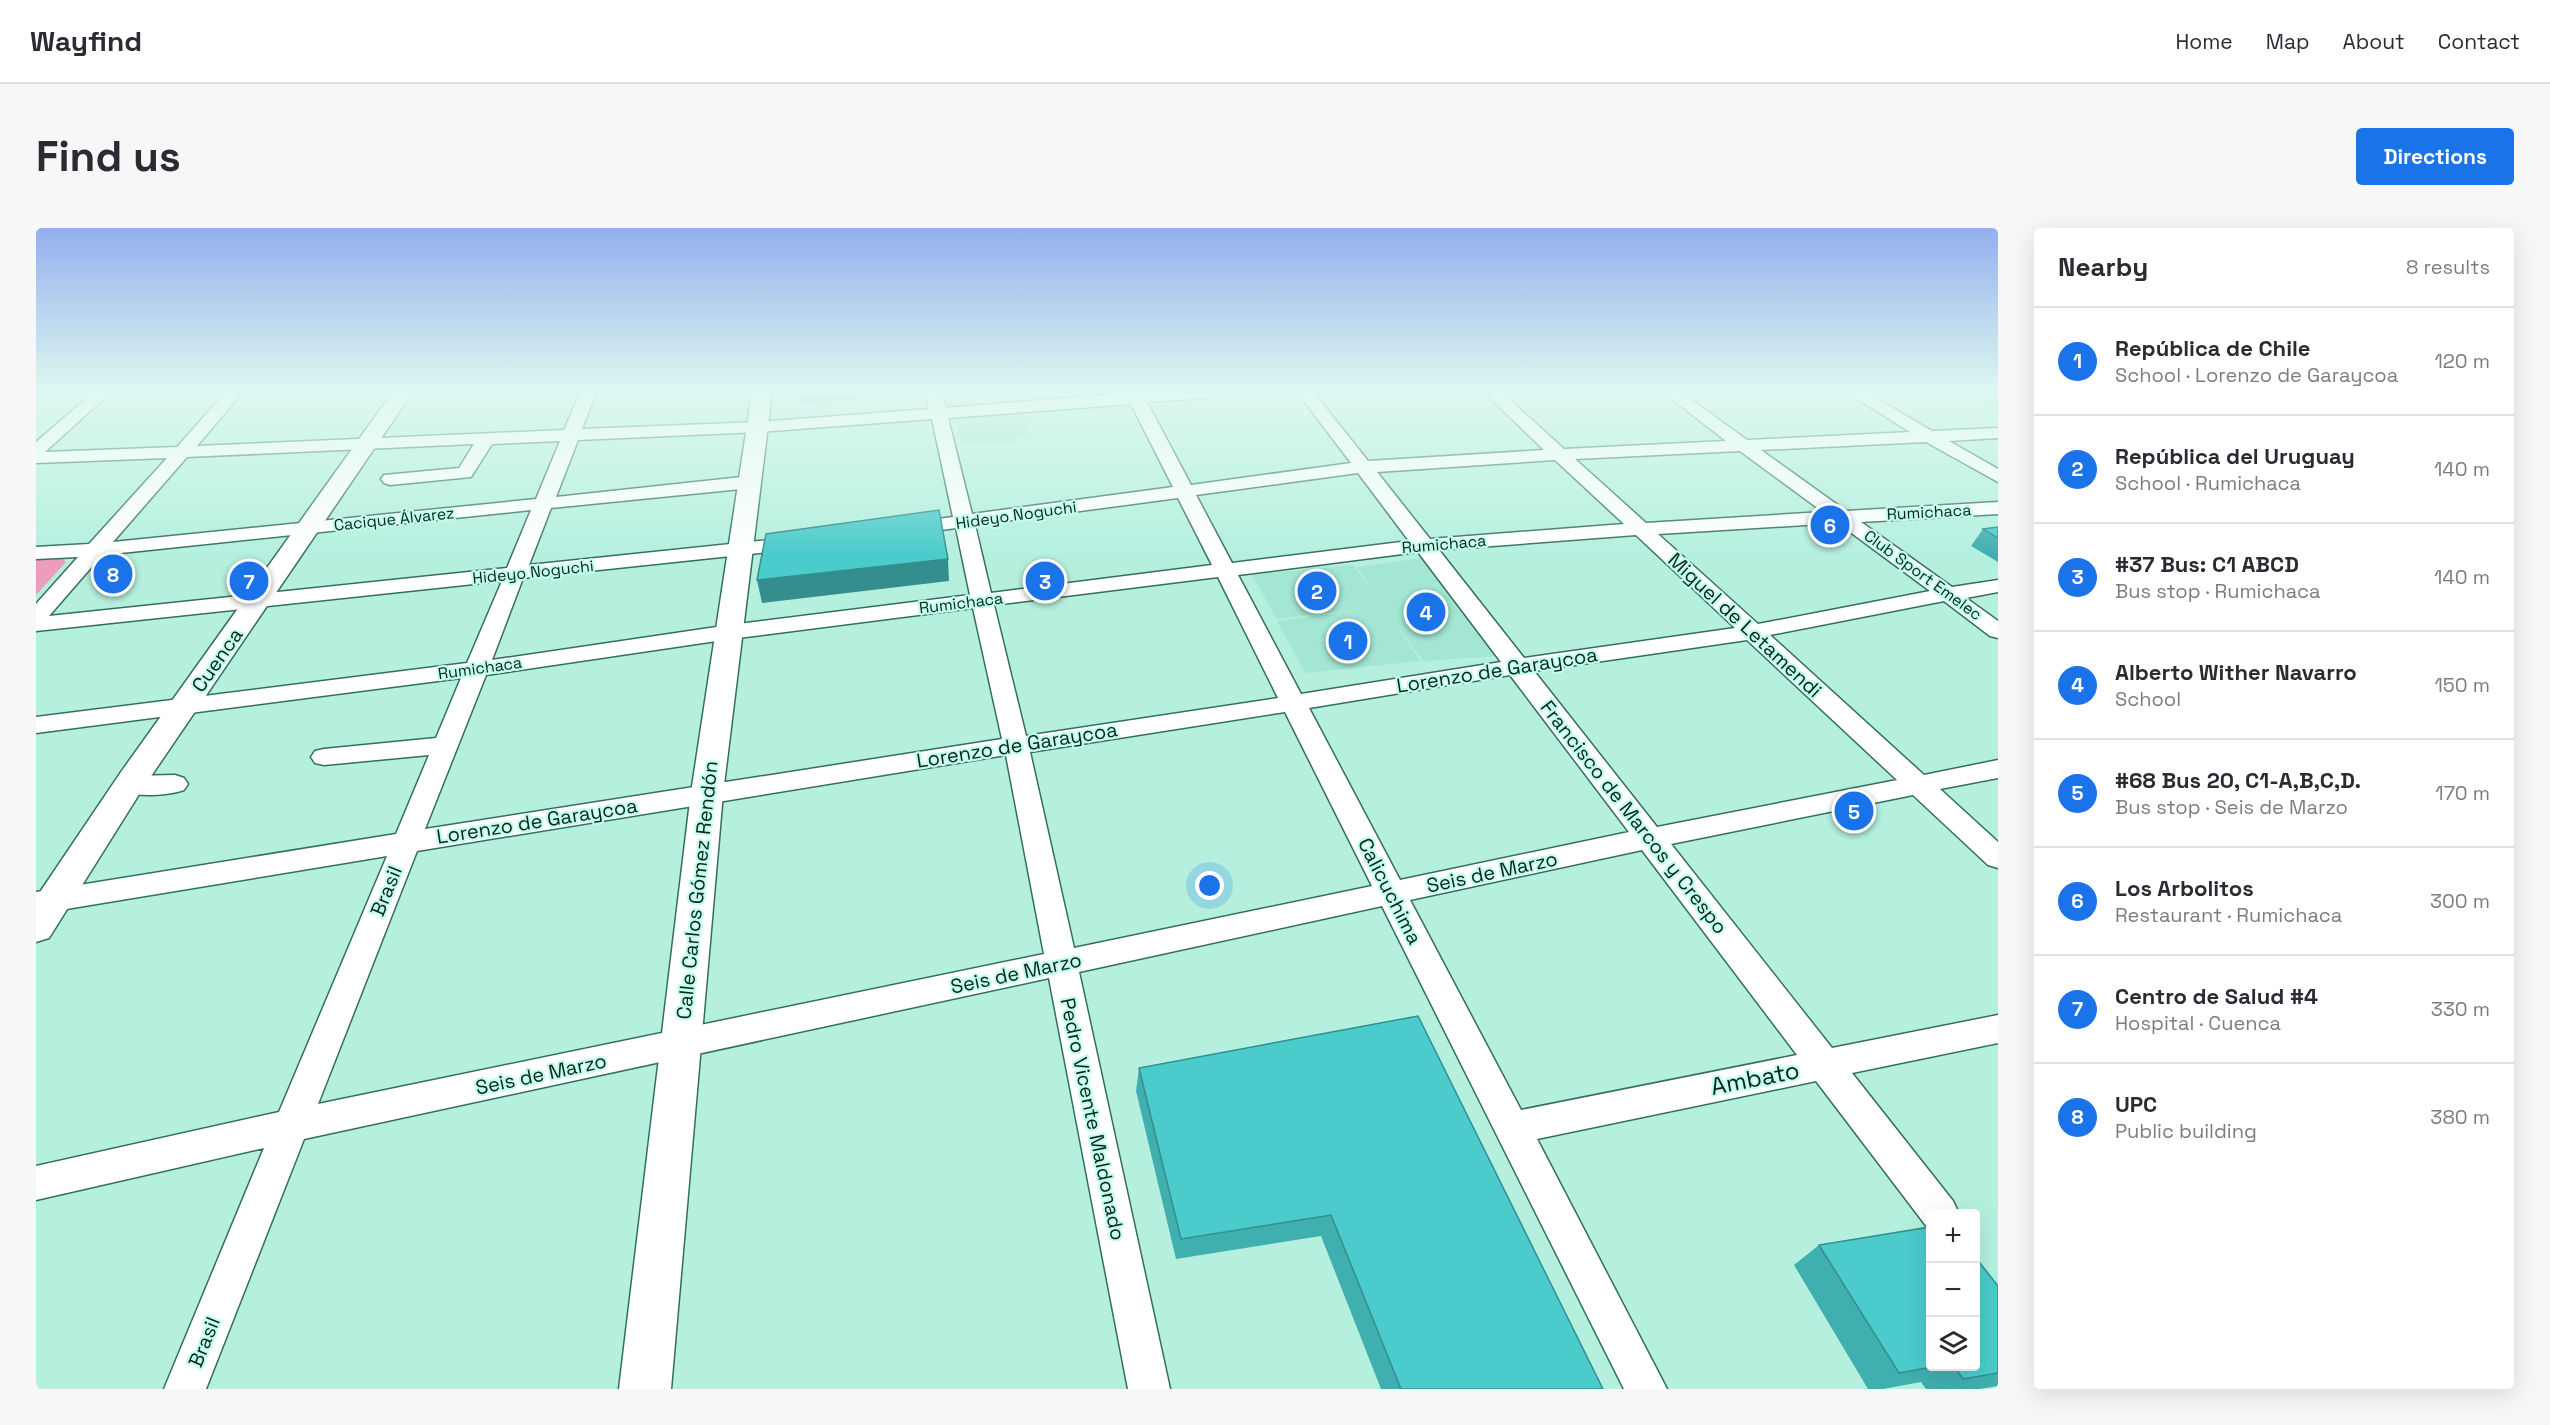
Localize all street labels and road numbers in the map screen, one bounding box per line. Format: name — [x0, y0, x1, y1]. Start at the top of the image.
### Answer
street label: Hideyo Noguchi — [954, 496, 1078, 534]
street label: Rumichaca — [1886, 499, 1972, 525]
street label: Cacique Álvarez — [333, 502, 455, 536]
street label: Club Sport Emelec — [1860, 525, 1986, 625]
street label: Rumichaca — [1401, 530, 1487, 558]
street label: Miguel de Letamendi — [1663, 547, 1827, 703]
street label: Hideyo Noguchi — [471, 555, 595, 589]
street label: Rumichaca — [918, 587, 1004, 619]
street label: Cuenca — [186, 623, 248, 697]
street label: Lorenzo de Garaycoa — [1395, 641, 1599, 699]
street label: Rumichaca — [437, 652, 523, 684]
street label: Francisco de Marcos y Crespo — [1535, 695, 1733, 939]
street label: Lorenzo de Garaycoa — [915, 716, 1119, 774]
street label: Calle Carlos Gómez Rendón — [670, 759, 724, 1021]
street label: Lorenzo de Garaycoa — [435, 792, 639, 850]
street label: Calicuchima — [1352, 833, 1428, 949]
street label: Seis de Marzo — [1424, 845, 1560, 899]
street label: Brasil — [364, 862, 408, 920]
street label: Seis de Marzo — [948, 946, 1084, 1000]
street label: Pedro Vicente Maldonado — [1055, 995, 1131, 1243]
street label: Seis de Marzo — [473, 1047, 609, 1101]
street label: Ambato — [1708, 1054, 1802, 1102]
street label: Brasil — [182, 1313, 226, 1371]

